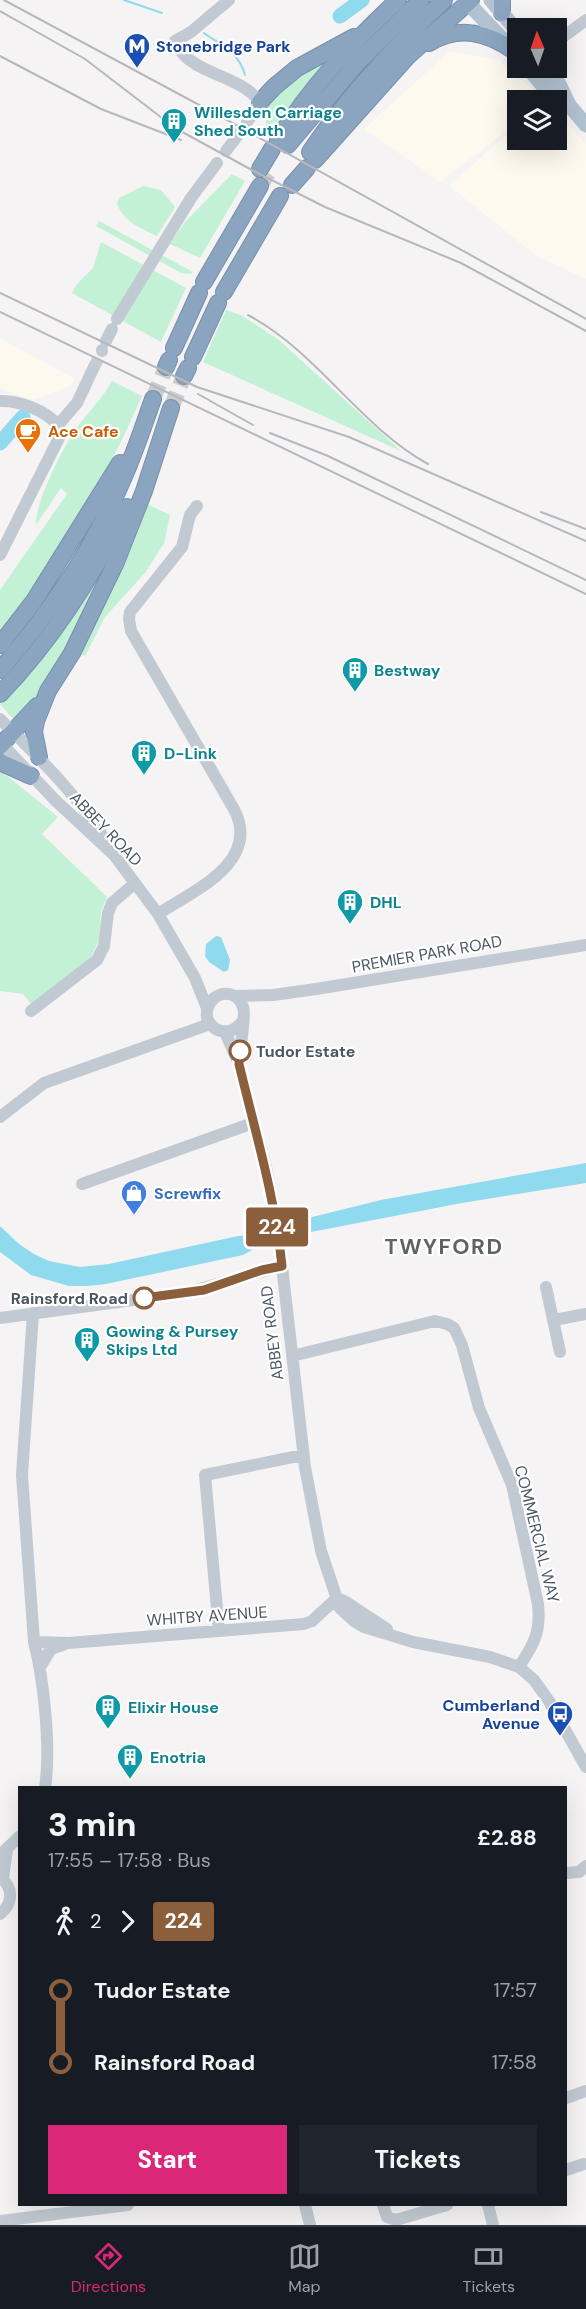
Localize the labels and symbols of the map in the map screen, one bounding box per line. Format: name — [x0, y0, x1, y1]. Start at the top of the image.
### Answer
north arrow — [507, 18, 567, 78]
metro station icon: Stonebridge Park — [122, 31, 152, 69]
place label: Stonebridge Park — [156, 36, 291, 57]
place label: Willesden Carriage Shed South — [194, 102, 342, 141]
building icon: Willesden Carriage Shed South — [159, 106, 189, 144]
cafe icon: Ace Cafe — [13, 416, 43, 454]
place label: Ace Cafe — [48, 421, 119, 442]
building icon: Bestway — [340, 655, 370, 693]
place label: Bestway — [374, 660, 441, 681]
building icon: D-Link — [129, 738, 159, 776]
place label: D-Link — [164, 743, 218, 764]
street label: ABBEY ROAD — [65, 787, 147, 871]
building icon: DHL — [335, 887, 365, 925]
place label: DHL — [370, 892, 402, 913]
street label: PREMIER PARK ROAD — [350, 930, 504, 978]
marker: Tudor Estate — [229, 1040, 251, 1062]
place label: Tudor Estate — [256, 1041, 355, 1062]
shop icon: Screwfix — [119, 1178, 149, 1216]
place label: Screwfix — [154, 1183, 221, 1204]
line badge: 224 — [242, 1208, 312, 1246]
district label: TWYFORD — [385, 1232, 503, 1261]
street label: ABBEY ROAD — [256, 1284, 288, 1382]
marker: Rainsford Road — [133, 1287, 155, 1309]
place label: Rainsford Road — [11, 1288, 128, 1309]
place label: Gowing & Pursey Skips Ltd — [106, 1321, 239, 1360]
building icon: Gowing & Pursey Skips Ltd — [72, 1325, 102, 1363]
street label: COMMERCIAL WAY — [510, 1463, 564, 1605]
street label: WHITBY AVENUE — [146, 1601, 268, 1631]
building icon: Elixir House — [93, 1692, 123, 1730]
place label: Cumberland Avenue — [443, 1695, 540, 1734]
place label: Elixir House — [128, 1697, 219, 1718]
bus stop icon: Cumberland Avenue — [545, 1699, 575, 1737]
building icon: Enotria — [115, 1742, 145, 1780]
place label: Enotria — [150, 1747, 206, 1768]

